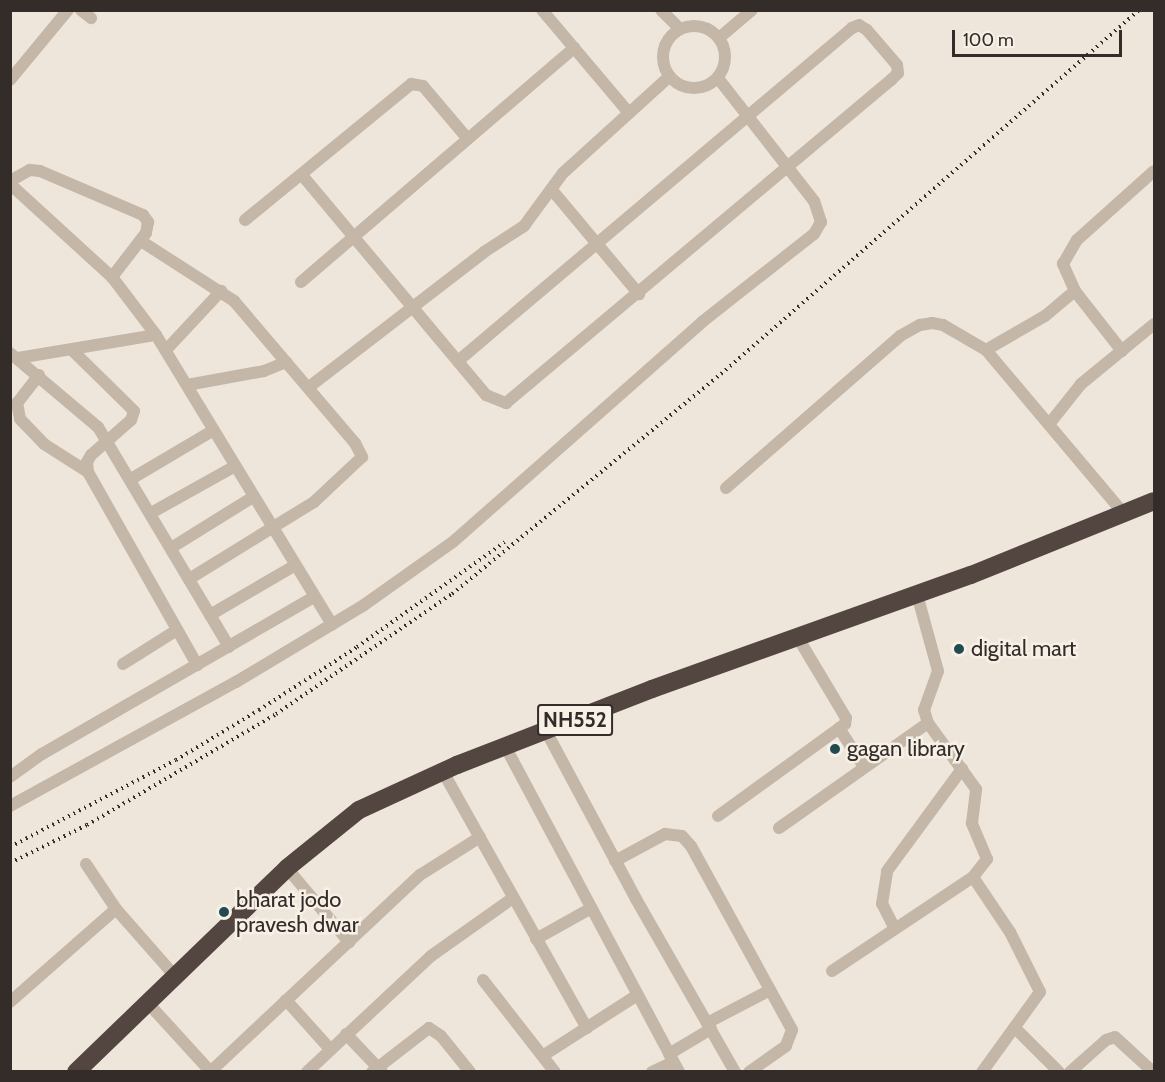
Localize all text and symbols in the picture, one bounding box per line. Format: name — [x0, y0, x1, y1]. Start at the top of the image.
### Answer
scale bar — [955, 18, 1124, 56]
text: 100 m — [963, 29, 1014, 51]
place label: digital mart — [971, 636, 1076, 662]
marker: digital mart — [952, 642, 966, 656]
road number: NH552 — [536, 702, 614, 738]
place label: gagan library — [847, 736, 965, 762]
marker: gagan library — [828, 742, 842, 756]
place label: bharat jodo pravesh dwar — [236, 886, 359, 938]
marker: bharat jodo pravesh dwar — [217, 905, 231, 919]

